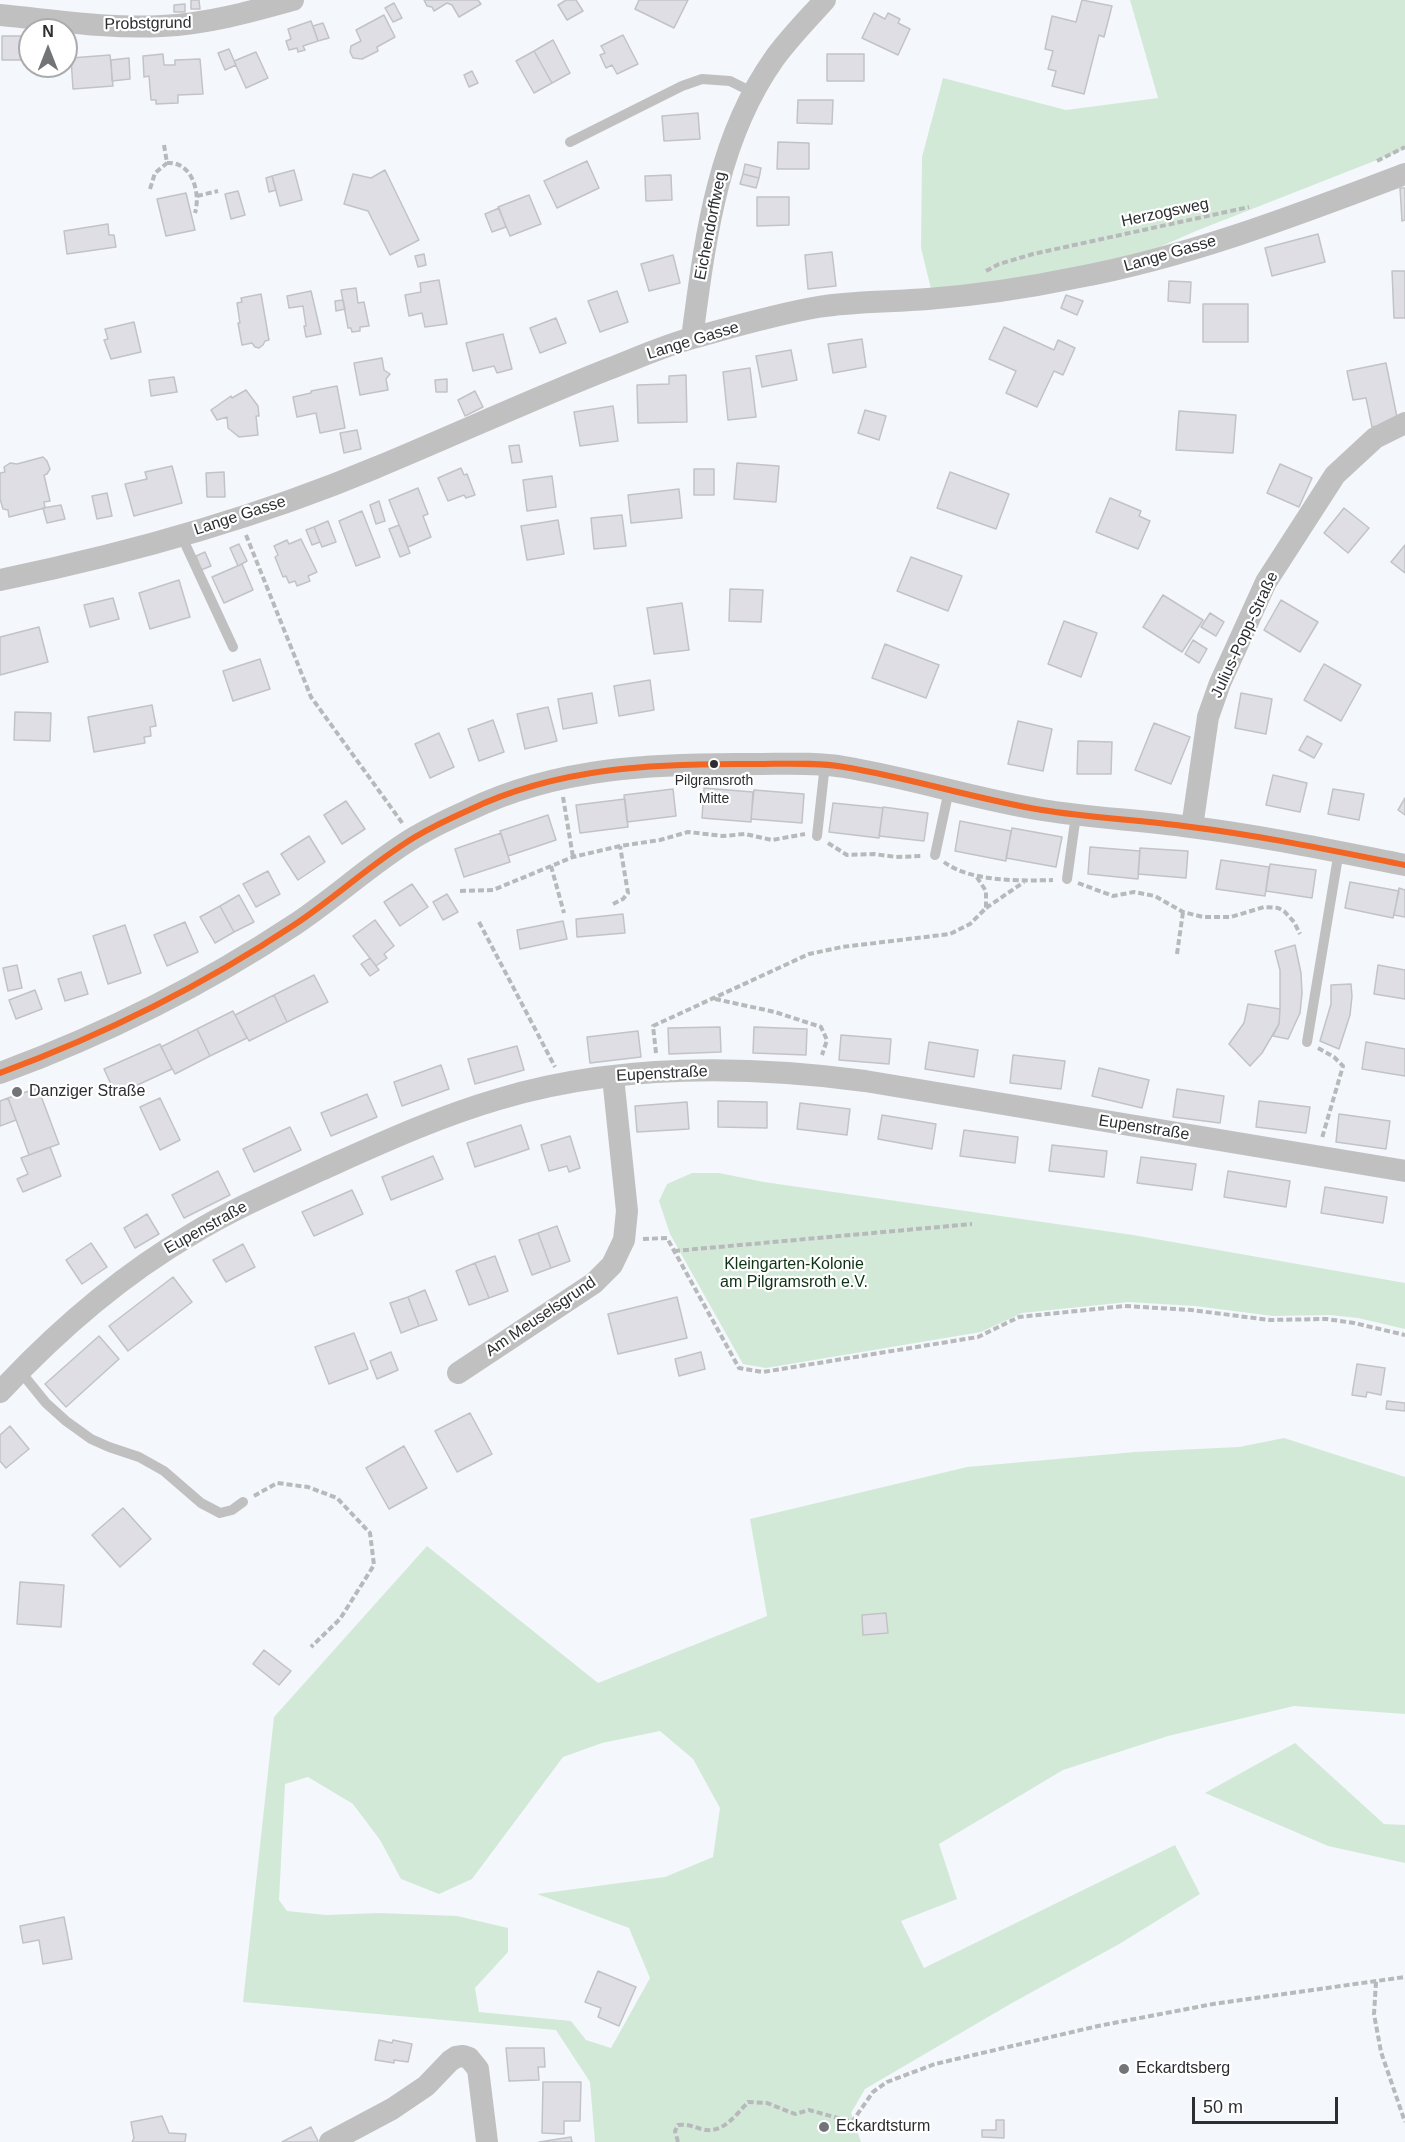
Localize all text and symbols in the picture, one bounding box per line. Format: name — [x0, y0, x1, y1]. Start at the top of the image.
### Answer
street label: Probstgrund — [104, 14, 192, 34]
north arrow — [18, 18, 78, 78]
text: N — [42, 23, 54, 40]
street label: Eichendorffweg — [691, 170, 731, 282]
street label: Herzogsweg — [1120, 194, 1210, 232]
street label: Lange Gasse — [1122, 232, 1218, 276]
street label: Lange Gasse — [645, 318, 741, 364]
street label: Lange Gasse — [192, 492, 288, 540]
street label: Julius-Popp-Straße — [1207, 569, 1283, 701]
marker: Pilgramsroth Mitte — [708, 758, 720, 770]
place label: Pilgramsroth Mitte — [675, 773, 753, 806]
street label: Eupenstraße — [616, 1062, 708, 1086]
place label: Danziger Straße — [29, 1082, 145, 1102]
marker: Danziger Straße — [10, 1085, 24, 1099]
street label: Eupenstraße — [1097, 1111, 1191, 1145]
street label: Eupenstraße — [161, 1197, 251, 1259]
park label: Kleingarten-Kolonie am Pilgramsroth e.V. — [720, 1255, 868, 1293]
street label: Am Meuselsgrund — [482, 1273, 600, 1361]
place label: Eckardtsberg — [1136, 2059, 1230, 2079]
marker: Eckardtsberg — [1117, 2062, 1131, 2076]
scale bar — [1195, 2085, 1340, 2123]
text: 50 m — [1203, 2097, 1243, 2117]
place label: Eckardtsturm — [836, 2117, 930, 2137]
marker: Eckardtsturm — [817, 2120, 831, 2134]

